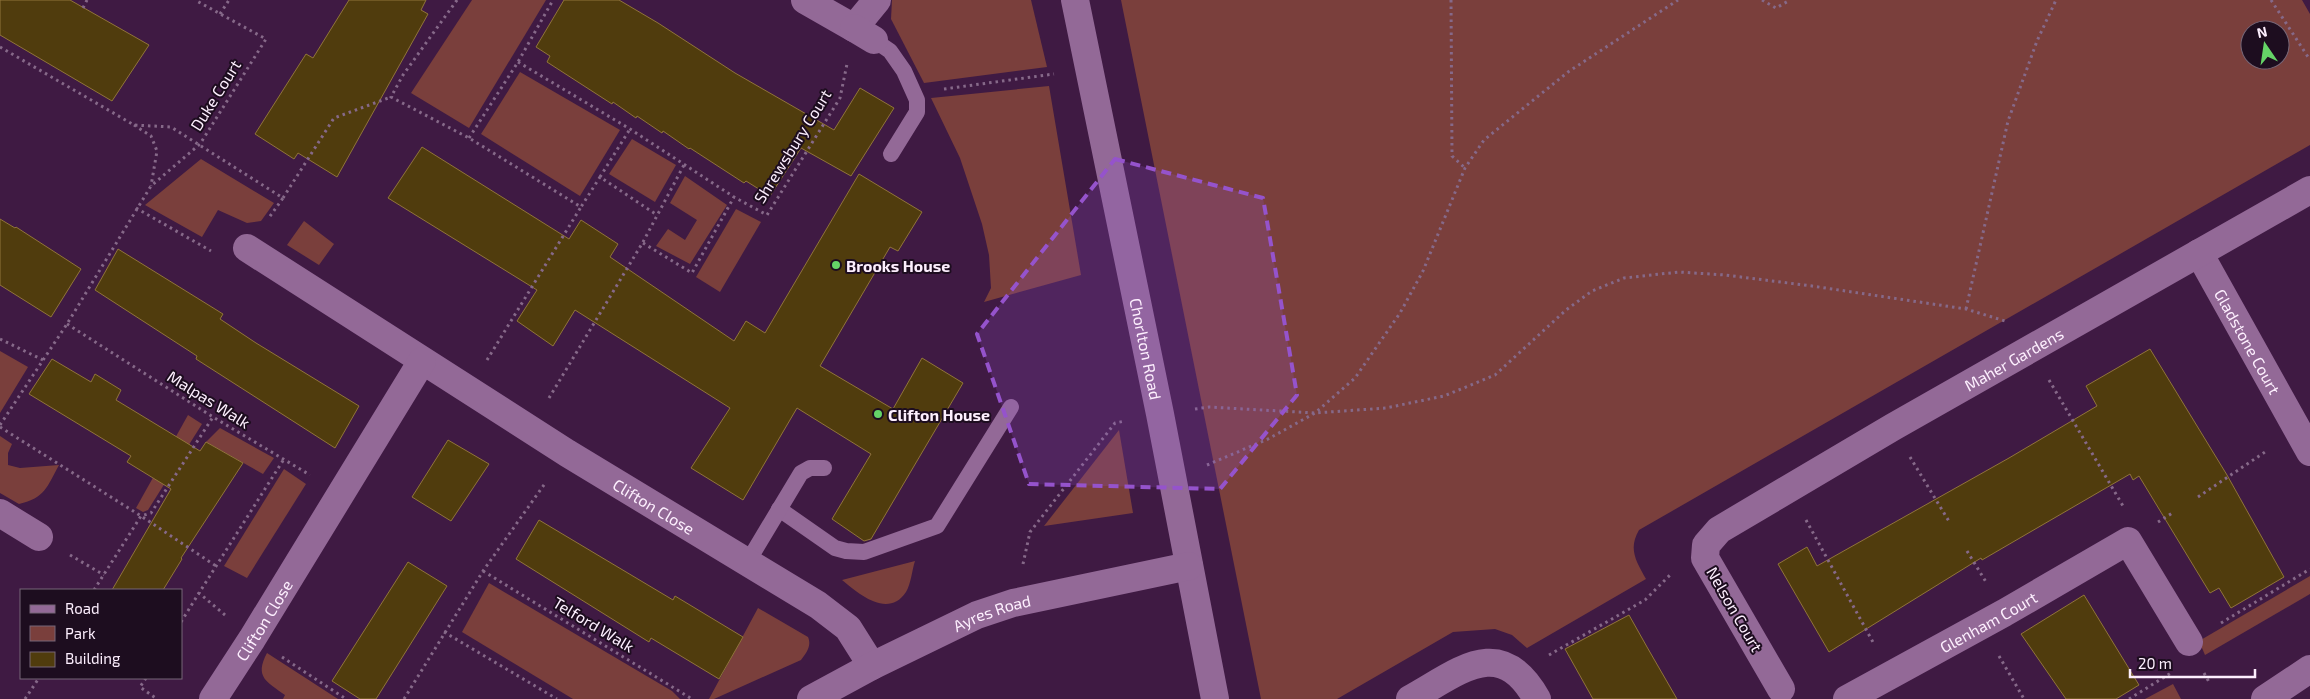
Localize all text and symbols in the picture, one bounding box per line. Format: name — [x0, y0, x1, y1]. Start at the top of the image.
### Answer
north arrow — [2240, 20, 2290, 70]
text: N — [2255, 22, 2269, 41]
street label: Duke Court — [186, 56, 244, 134]
street label: Shrewsbury Court — [749, 86, 835, 206]
place label: Brooks House — [846, 256, 950, 275]
marker: Brooks House — [830, 259, 842, 271]
street label: Gladstone Court — [2211, 285, 2285, 397]
street label: Chorlton Road — [1127, 296, 1166, 401]
street label: Maher Gardens — [1961, 323, 2066, 394]
street label: Malpas Walk — [164, 366, 254, 432]
place label: Clifton House — [888, 405, 990, 424]
marker: Clifton House — [872, 408, 884, 420]
street label: Clifton Close — [610, 474, 698, 538]
street label: Nelson Court — [1703, 563, 1767, 655]
street label: Clifton Close — [231, 576, 296, 664]
street label: Glenham Court — [1936, 587, 2040, 656]
legend — [20, 589, 182, 679]
street label: Ayres Road — [950, 590, 1032, 635]
street label: Telford Walk — [550, 592, 638, 656]
text: Road — [65, 599, 100, 617]
text: Park — [65, 624, 96, 642]
scale bar — [2130, 646, 2255, 678]
text: Building — [65, 649, 121, 667]
text: 20 m — [2138, 654, 2172, 672]

